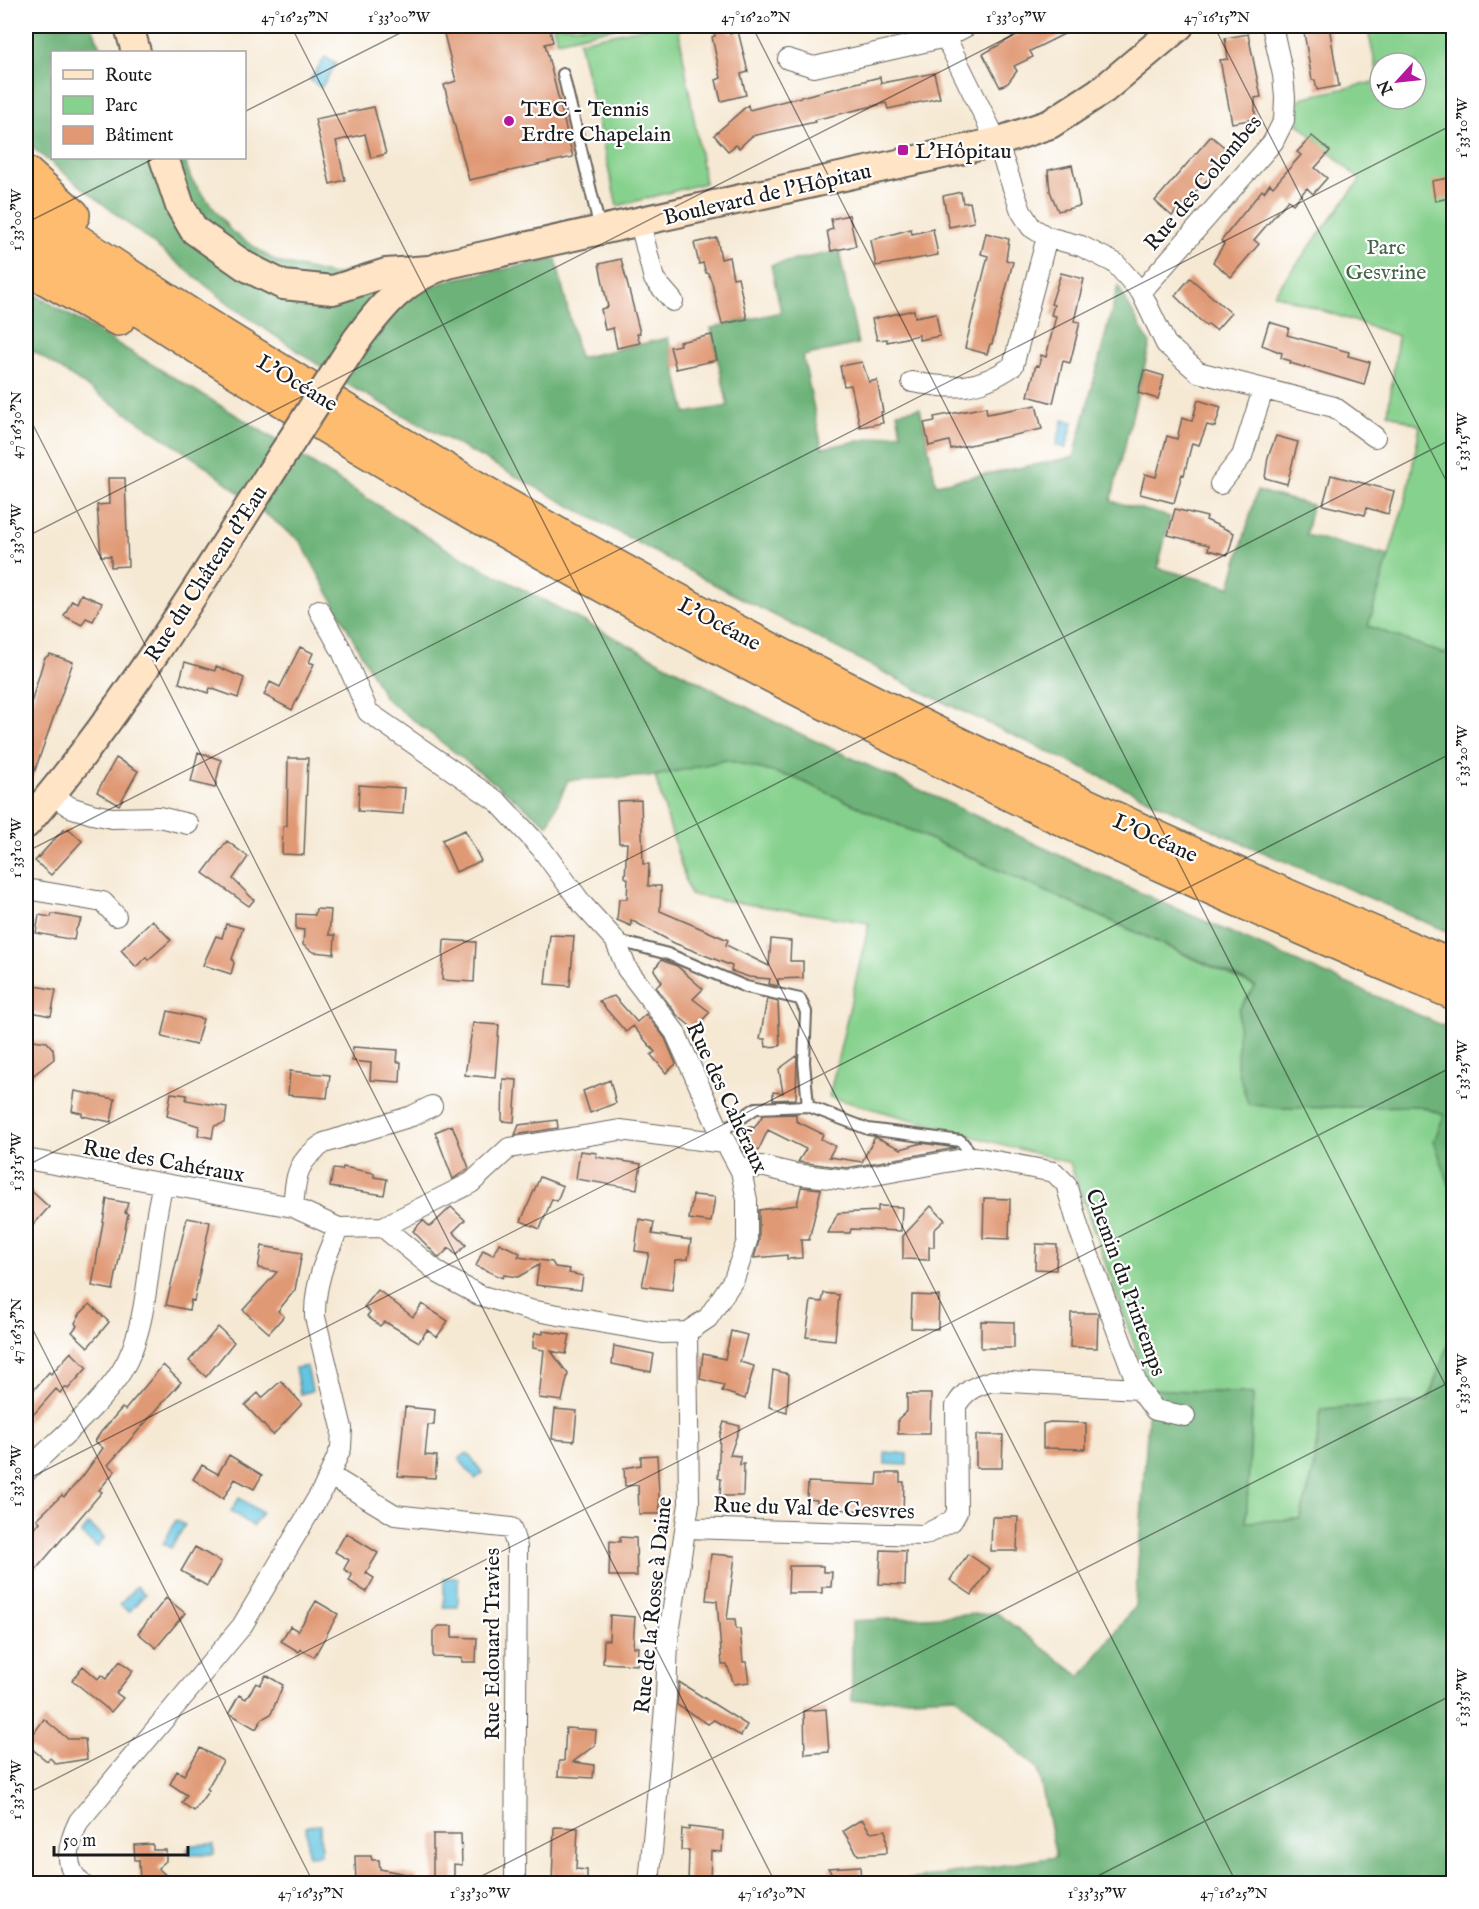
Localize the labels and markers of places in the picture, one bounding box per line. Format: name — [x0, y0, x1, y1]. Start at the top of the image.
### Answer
place label: TEC - Tennis Erdre Chapelain — [521, 96, 671, 149]
marker: TEC - Tennis Erdre Chapelain — [502, 114, 516, 128]
place label: L'Hôpitau — [915, 138, 1012, 166]
marker: L'Hôpitau — [896, 143, 910, 157]

